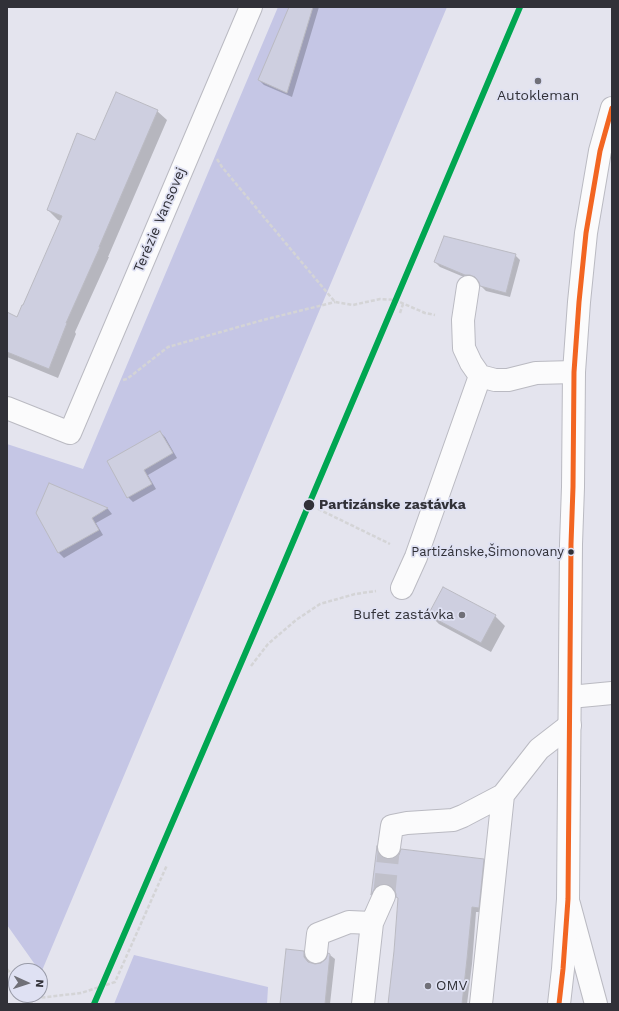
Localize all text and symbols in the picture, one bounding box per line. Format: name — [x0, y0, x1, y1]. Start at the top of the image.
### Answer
marker: Autokleman — [533, 76, 543, 86]
place label: Autokleman — [497, 88, 579, 104]
street label: Terézie Vansovej — [130, 165, 190, 275]
place label: Partizánske zastávka — [319, 497, 466, 513]
marker: Partizánske zastávka — [302, 498, 316, 512]
place label: Partizánske,Šimonovany — [411, 544, 564, 560]
marker: Partizánske,Šimonovany — [566, 547, 576, 557]
place label: Bufet zastávka — [353, 607, 454, 623]
marker: Bufet zastávka — [457, 610, 467, 620]
north arrow — [8, 963, 48, 1003]
place label: OMV — [436, 978, 467, 994]
text: N — [33, 979, 46, 988]
marker: OMV — [423, 981, 433, 991]

